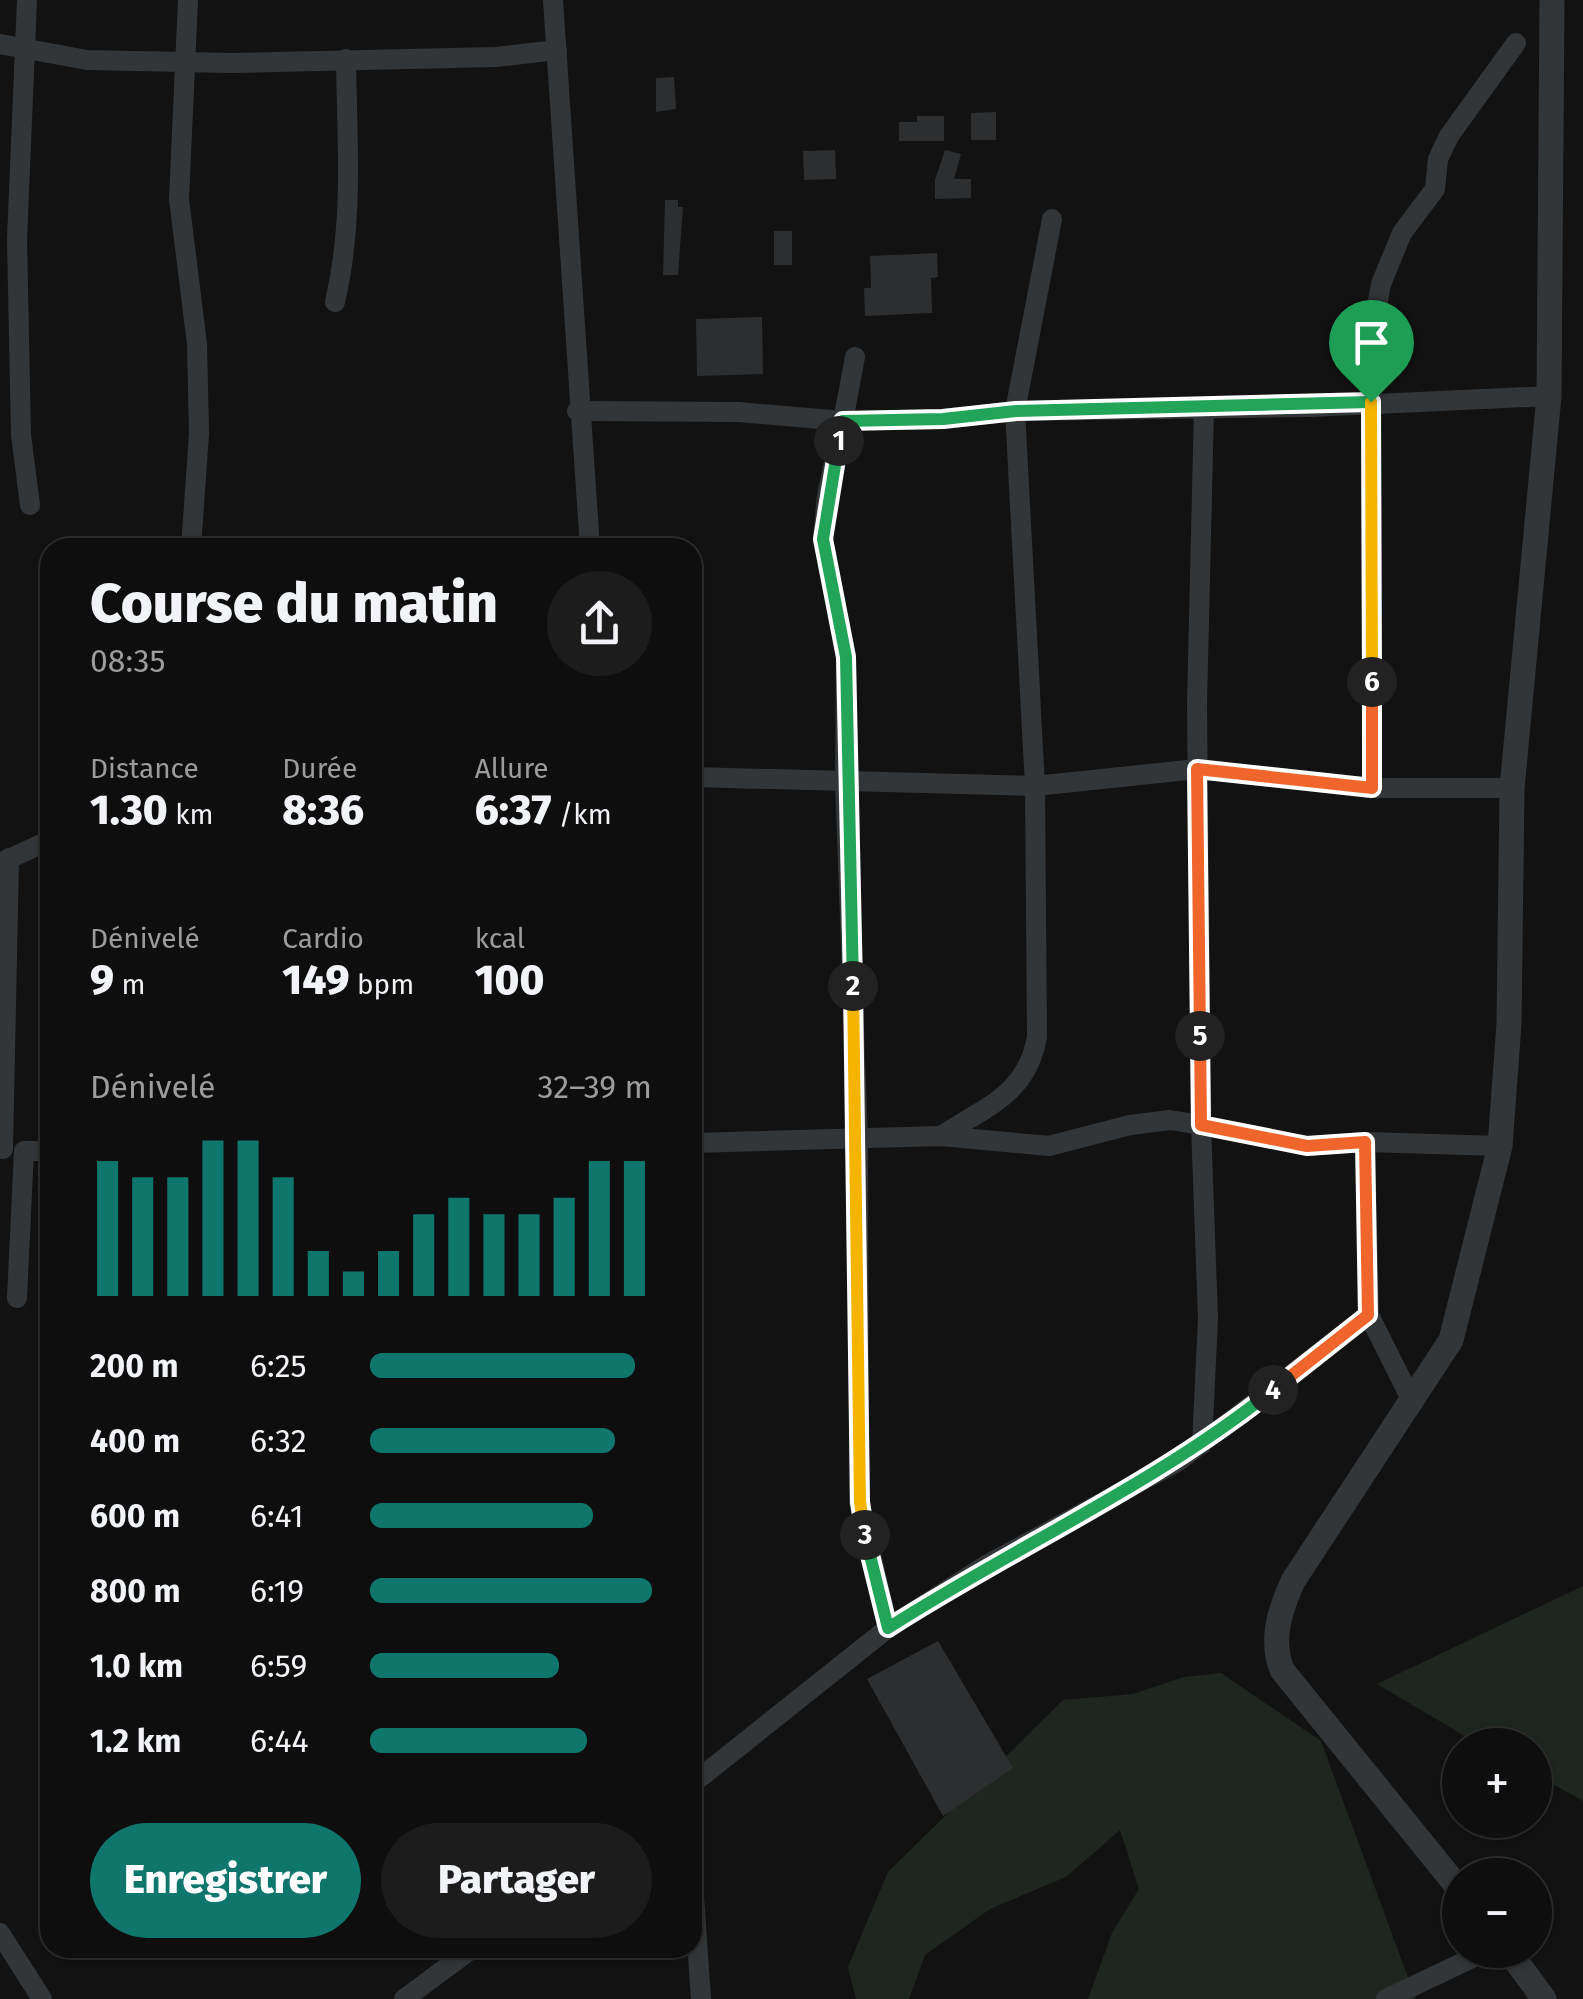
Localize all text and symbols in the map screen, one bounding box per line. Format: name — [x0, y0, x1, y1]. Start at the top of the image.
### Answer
pin — [1329, 300, 1414, 403]
icon: arrive — [1344, 315, 1399, 370]
pin: 1 — [814, 416, 864, 466]
text: 1 — [833, 424, 846, 457]
text: Course du matin — [90, 571, 498, 637]
button: share — [547, 571, 652, 676]
text: 08:35 — [90, 642, 165, 680]
pin: 6 — [1347, 657, 1397, 707]
text: 6 — [1364, 665, 1380, 698]
text: Distance — [90, 752, 199, 785]
text: Durée — [282, 752, 357, 785]
text: Allure — [475, 752, 549, 785]
text: 1.30 — [90, 785, 168, 835]
text: 8:36 — [282, 785, 364, 835]
text: 6:37 — [475, 785, 551, 835]
text: km — [168, 798, 214, 831]
text: /km — [551, 798, 612, 831]
text: Dénivelé — [90, 922, 200, 955]
text: Cardio — [282, 922, 364, 955]
text: kcal — [475, 922, 525, 955]
text: 9 — [90, 955, 114, 1005]
text: 149 — [282, 955, 350, 1005]
text: 100 — [475, 955, 544, 1005]
pin: 2 — [828, 961, 878, 1011]
text: m — [114, 968, 145, 1001]
text: bpm — [350, 968, 414, 1001]
text: 2 — [846, 969, 860, 1002]
pin: 5 — [1175, 1011, 1225, 1061]
text: 5 — [1192, 1019, 1208, 1052]
text: Dénivelé — [90, 1068, 216, 1106]
text: 32–39 m — [538, 1068, 652, 1106]
text: 200 m — [90, 1347, 179, 1385]
text: 6:25 — [250, 1347, 307, 1385]
pin: 4 — [1248, 1365, 1298, 1415]
text: 4 — [1265, 1373, 1281, 1406]
text: 400 m — [90, 1422, 180, 1460]
text: 6:32 — [250, 1422, 307, 1460]
text: 600 m — [90, 1497, 180, 1535]
text: 6:41 — [250, 1497, 304, 1535]
pin: 3 — [840, 1510, 890, 1560]
text: 3 — [858, 1518, 872, 1551]
text: 800 m — [90, 1572, 181, 1610]
text: 6:19 — [250, 1572, 304, 1610]
text: 1.0 km — [90, 1647, 183, 1685]
text: 6:59 — [250, 1647, 307, 1685]
text: 1.2 km — [90, 1722, 181, 1760]
text: 6:44 — [250, 1722, 309, 1760]
map controls — [1442, 1728, 1552, 1968]
button: + — [1442, 1728, 1552, 1838]
button: Enregistrer — [90, 1823, 361, 1938]
button: Partager — [381, 1823, 652, 1938]
button: − — [1442, 1858, 1552, 1968]

